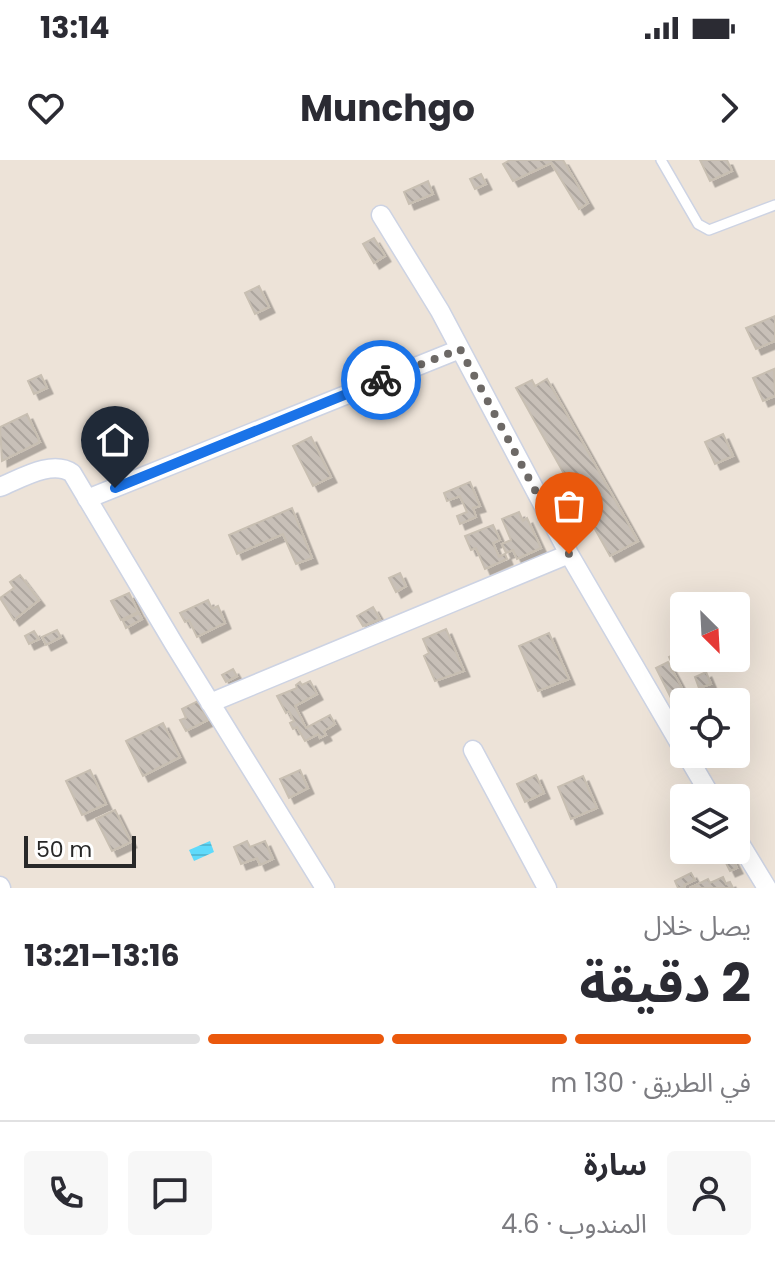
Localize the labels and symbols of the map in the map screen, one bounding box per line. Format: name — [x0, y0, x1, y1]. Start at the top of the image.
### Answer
courier — [341, 340, 421, 420]
pin — [81, 406, 149, 488]
pin — [535, 472, 603, 554]
north arrow — [670, 592, 750, 672]
scale bar — [24, 832, 136, 868]

